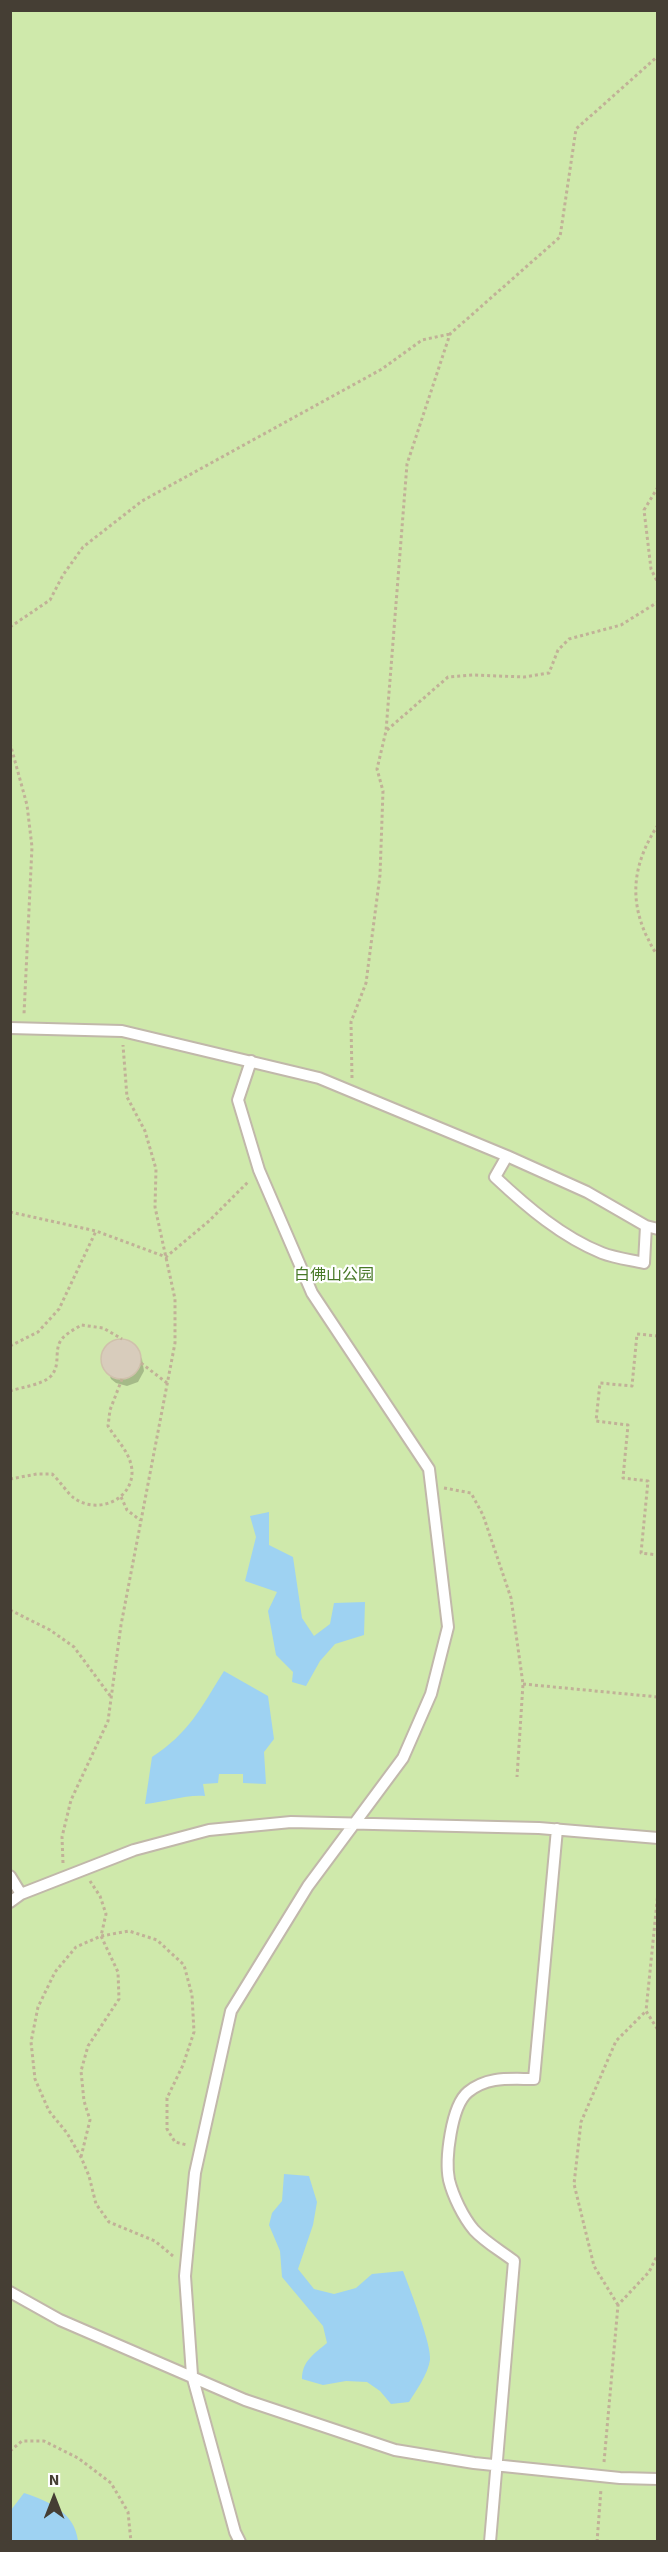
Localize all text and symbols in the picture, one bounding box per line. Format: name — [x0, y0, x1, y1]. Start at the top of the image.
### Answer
park label: 白佛山公园 — [294, 1266, 374, 1286]
north arrow — [24, 2468, 84, 2528]
text: N — [49, 2469, 59, 2491]

